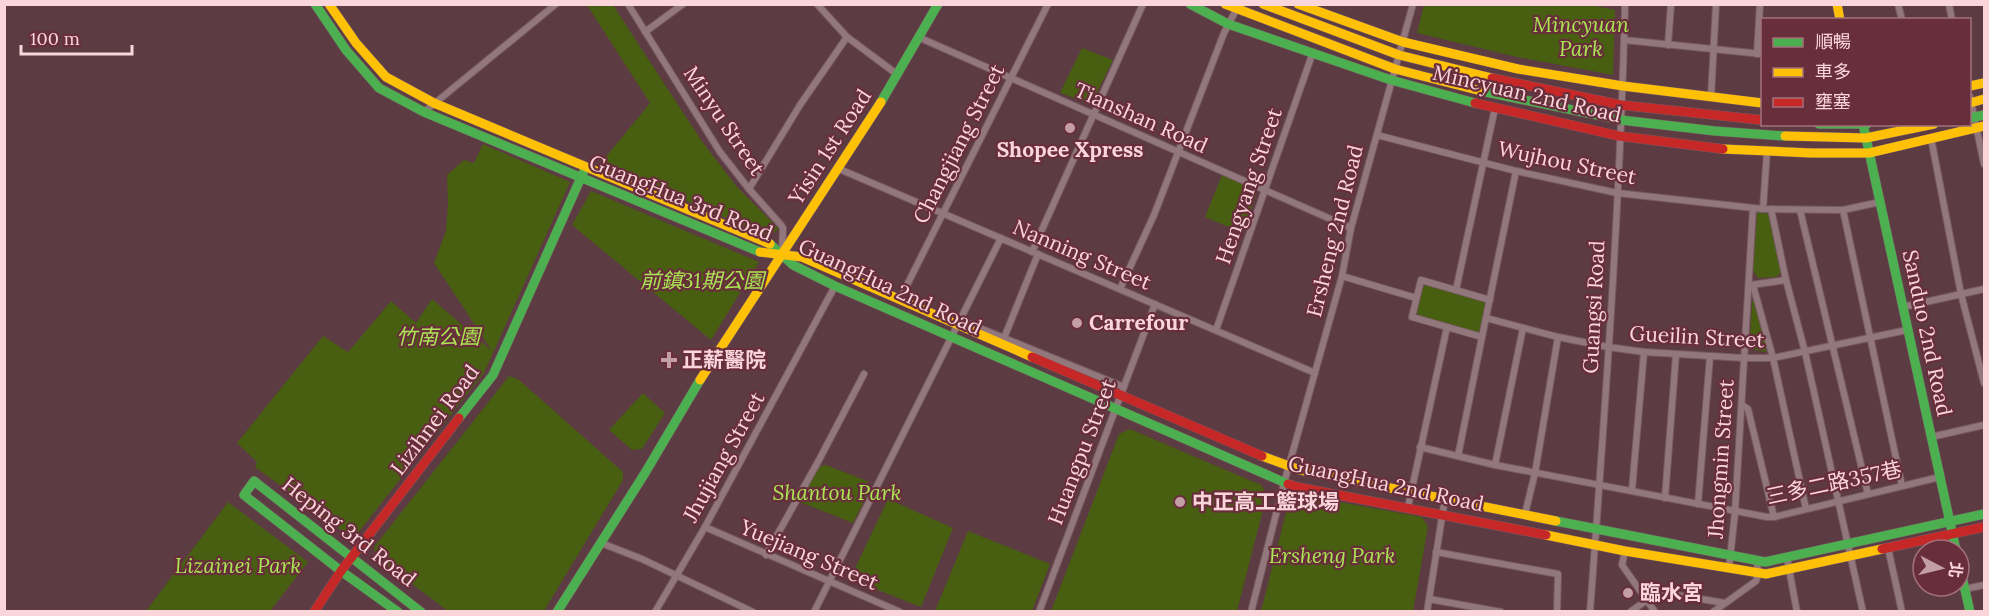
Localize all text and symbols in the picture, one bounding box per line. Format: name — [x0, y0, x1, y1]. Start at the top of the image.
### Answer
park label: Mincyuan Park — [1533, 11, 1629, 62]
scale bar — [21, 18, 132, 56]
legend — [1761, 18, 1971, 126]
text: 100 m — [30, 27, 80, 50]
text: 順暢 — [1815, 30, 1851, 53]
street label: Changjiang Street — [907, 59, 1011, 228]
street label: Mincyuan 2nd Road — [1430, 59, 1624, 128]
text: 車多 — [1815, 60, 1851, 83]
street label: Minyu Street — [678, 61, 771, 181]
street label: Tianshan Road — [1070, 76, 1212, 159]
street label: Yisin 1st Road — [782, 84, 877, 211]
text: 壅塞 — [1815, 90, 1851, 113]
street label: Hengyang Street — [1209, 103, 1288, 267]
marker: Shopee Xpress — [1063, 121, 1077, 135]
street label: Wujhou Street — [1495, 135, 1640, 191]
place label: Shopee Xpress — [997, 136, 1143, 163]
street label: Ersheng 2nd Road — [1300, 142, 1369, 320]
street label: GuangHua 3rd Road — [585, 148, 777, 247]
street label: Nanning Street — [1009, 213, 1156, 296]
street label: GuangHua 2nd Road — [794, 232, 986, 341]
street label: Guangsi Road — [1577, 240, 1610, 374]
street label: Sanduo 2nd Road — [1897, 247, 1958, 418]
park label: 前鎮31期公園 — [640, 267, 767, 294]
place label: Carrefour — [1089, 309, 1188, 336]
marker: Carrefour — [1070, 316, 1084, 330]
street label: Gueilin Street — [1629, 319, 1766, 354]
park label: 竹南公園 — [396, 323, 483, 350]
place label: 正薪醫院 — [682, 346, 766, 373]
marker: 正薪醫院 — [660, 351, 678, 369]
street label: Lizihnei Road — [384, 359, 485, 480]
street label: Huangpu Street — [1041, 374, 1122, 529]
street label: Jhongmin Street — [1701, 378, 1740, 540]
street label: Jhujiang Street — [676, 386, 771, 527]
street label: GuangHua 2nd Road — [1286, 450, 1486, 517]
street label: 三多二路357巷 — [1764, 455, 1904, 510]
street label: Heping 3rd Road — [277, 471, 422, 592]
park label: Shantou Park — [773, 479, 902, 506]
place label: 中正高工籃球場 — [1192, 488, 1339, 515]
marker: 中正高工籃球場 — [1173, 495, 1187, 509]
street label: Yuejiang Street — [735, 513, 883, 596]
north arrow — [1911, 538, 1971, 598]
park label: Ersheng Park — [1269, 542, 1395, 569]
park label: Lizainei Park — [175, 552, 301, 579]
text: 北 — [1945, 561, 1967, 579]
place label: 臨水宮 — [1640, 579, 1703, 606]
marker: 臨水宮 — [1621, 586, 1635, 600]

